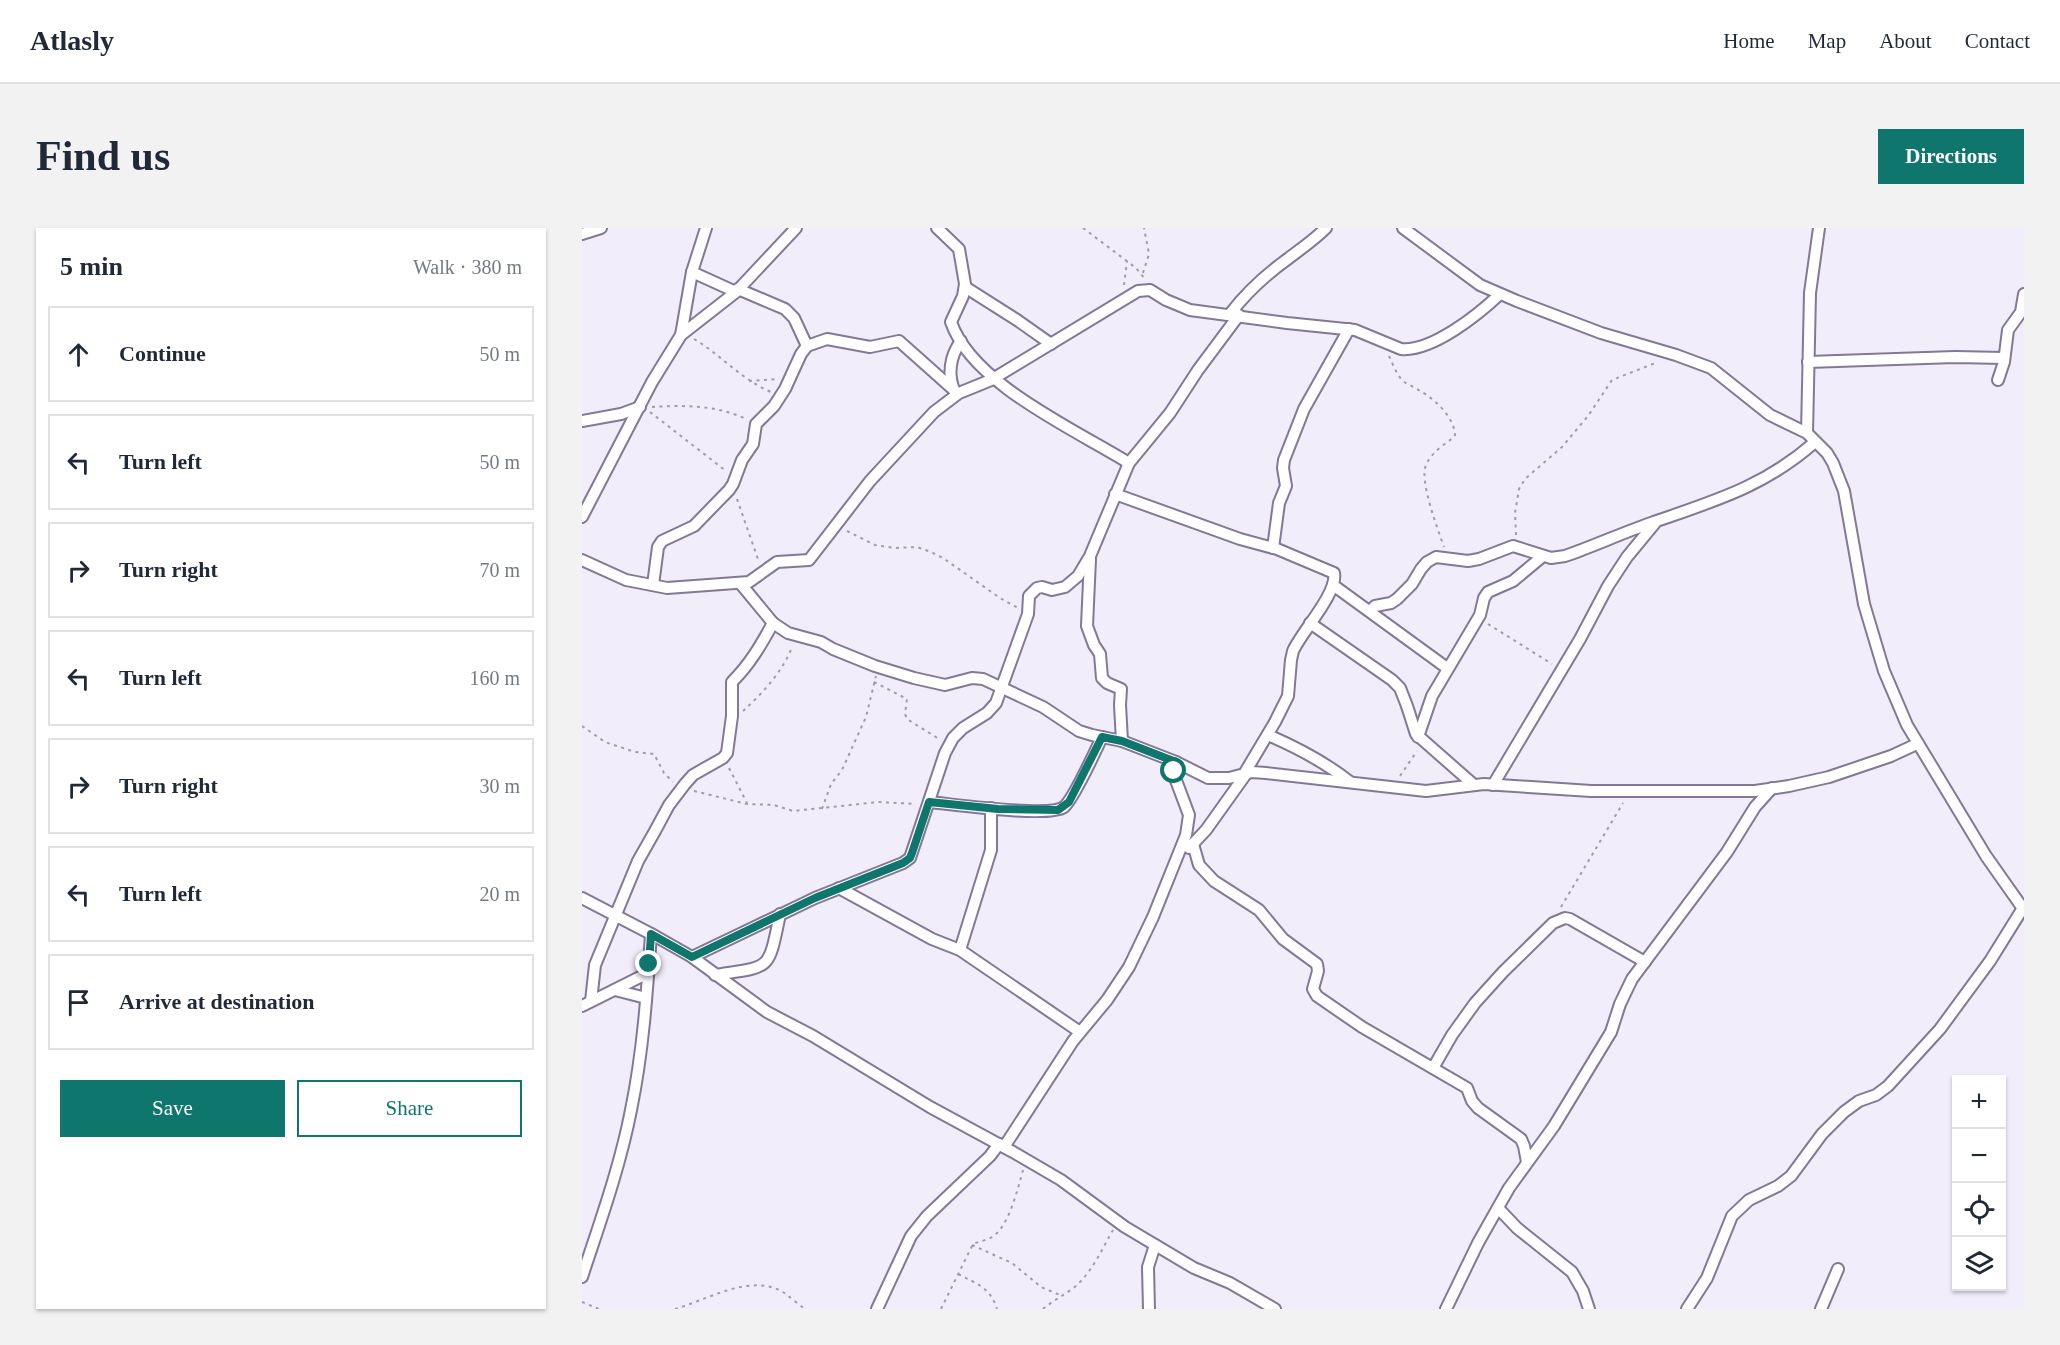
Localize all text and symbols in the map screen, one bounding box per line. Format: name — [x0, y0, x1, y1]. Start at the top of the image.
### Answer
text: Atlasly — [30, 25, 114, 56]
text: Home — [1723, 29, 1775, 53]
text: Map — [1808, 29, 1846, 53]
text: About — [1879, 29, 1932, 53]
text: Contact — [1965, 29, 2030, 53]
button: Directions — [1878, 129, 2024, 184]
text: Find us — [36, 133, 170, 179]
text: 5 min — [60, 252, 123, 281]
text: Walk · 380 m — [413, 256, 522, 278]
icon: ahead — [62, 338, 95, 371]
text: Continue — [119, 341, 206, 366]
text: 50 m — [479, 343, 520, 365]
icon: left — [62, 446, 95, 479]
text: Turn left — [119, 449, 202, 474]
text: 50 m — [479, 451, 520, 473]
icon: right — [62, 554, 95, 587]
text: Turn right — [119, 557, 218, 582]
text: 70 m — [479, 559, 520, 581]
icon: left — [62, 662, 95, 695]
text: Turn left — [119, 665, 202, 690]
text: 160 m — [469, 667, 520, 689]
route start — [1160, 757, 1186, 783]
icon: right — [62, 770, 95, 803]
text: Turn right — [119, 773, 218, 798]
text: 30 m — [479, 775, 520, 797]
icon: left — [62, 878, 95, 911]
text: Turn left — [119, 881, 202, 906]
text: 20 m — [479, 883, 520, 905]
route end — [635, 950, 661, 976]
icon: arrive — [62, 986, 95, 1019]
text: Arrive at destination — [119, 989, 315, 1014]
map controls — [1952, 1075, 2006, 1291]
button: + — [1952, 1075, 2006, 1129]
button: Save — [60, 1080, 285, 1137]
button: Share — [297, 1080, 522, 1137]
button: − — [1952, 1129, 2006, 1183]
button: locate — [1952, 1183, 2006, 1237]
button: layers — [1952, 1237, 2006, 1291]

